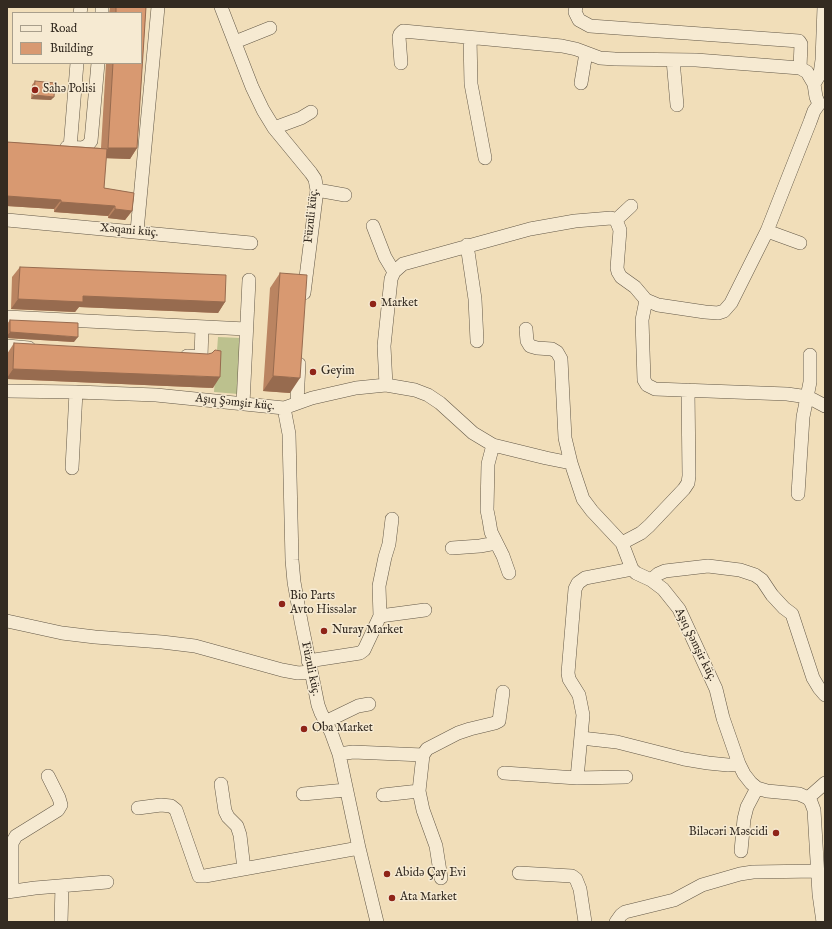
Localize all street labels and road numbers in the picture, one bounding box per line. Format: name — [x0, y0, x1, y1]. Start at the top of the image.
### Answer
street label: Füzuli küç. — [302, 188, 322, 244]
street label: Xəqani küç. — [99, 221, 159, 241]
street label: Aşıq Şəmşir küç. — [195, 392, 275, 414]
street label: Aşıq Şəmşir küç. — [671, 606, 719, 684]
street label: Füzuli küç. — [297, 641, 323, 697]

